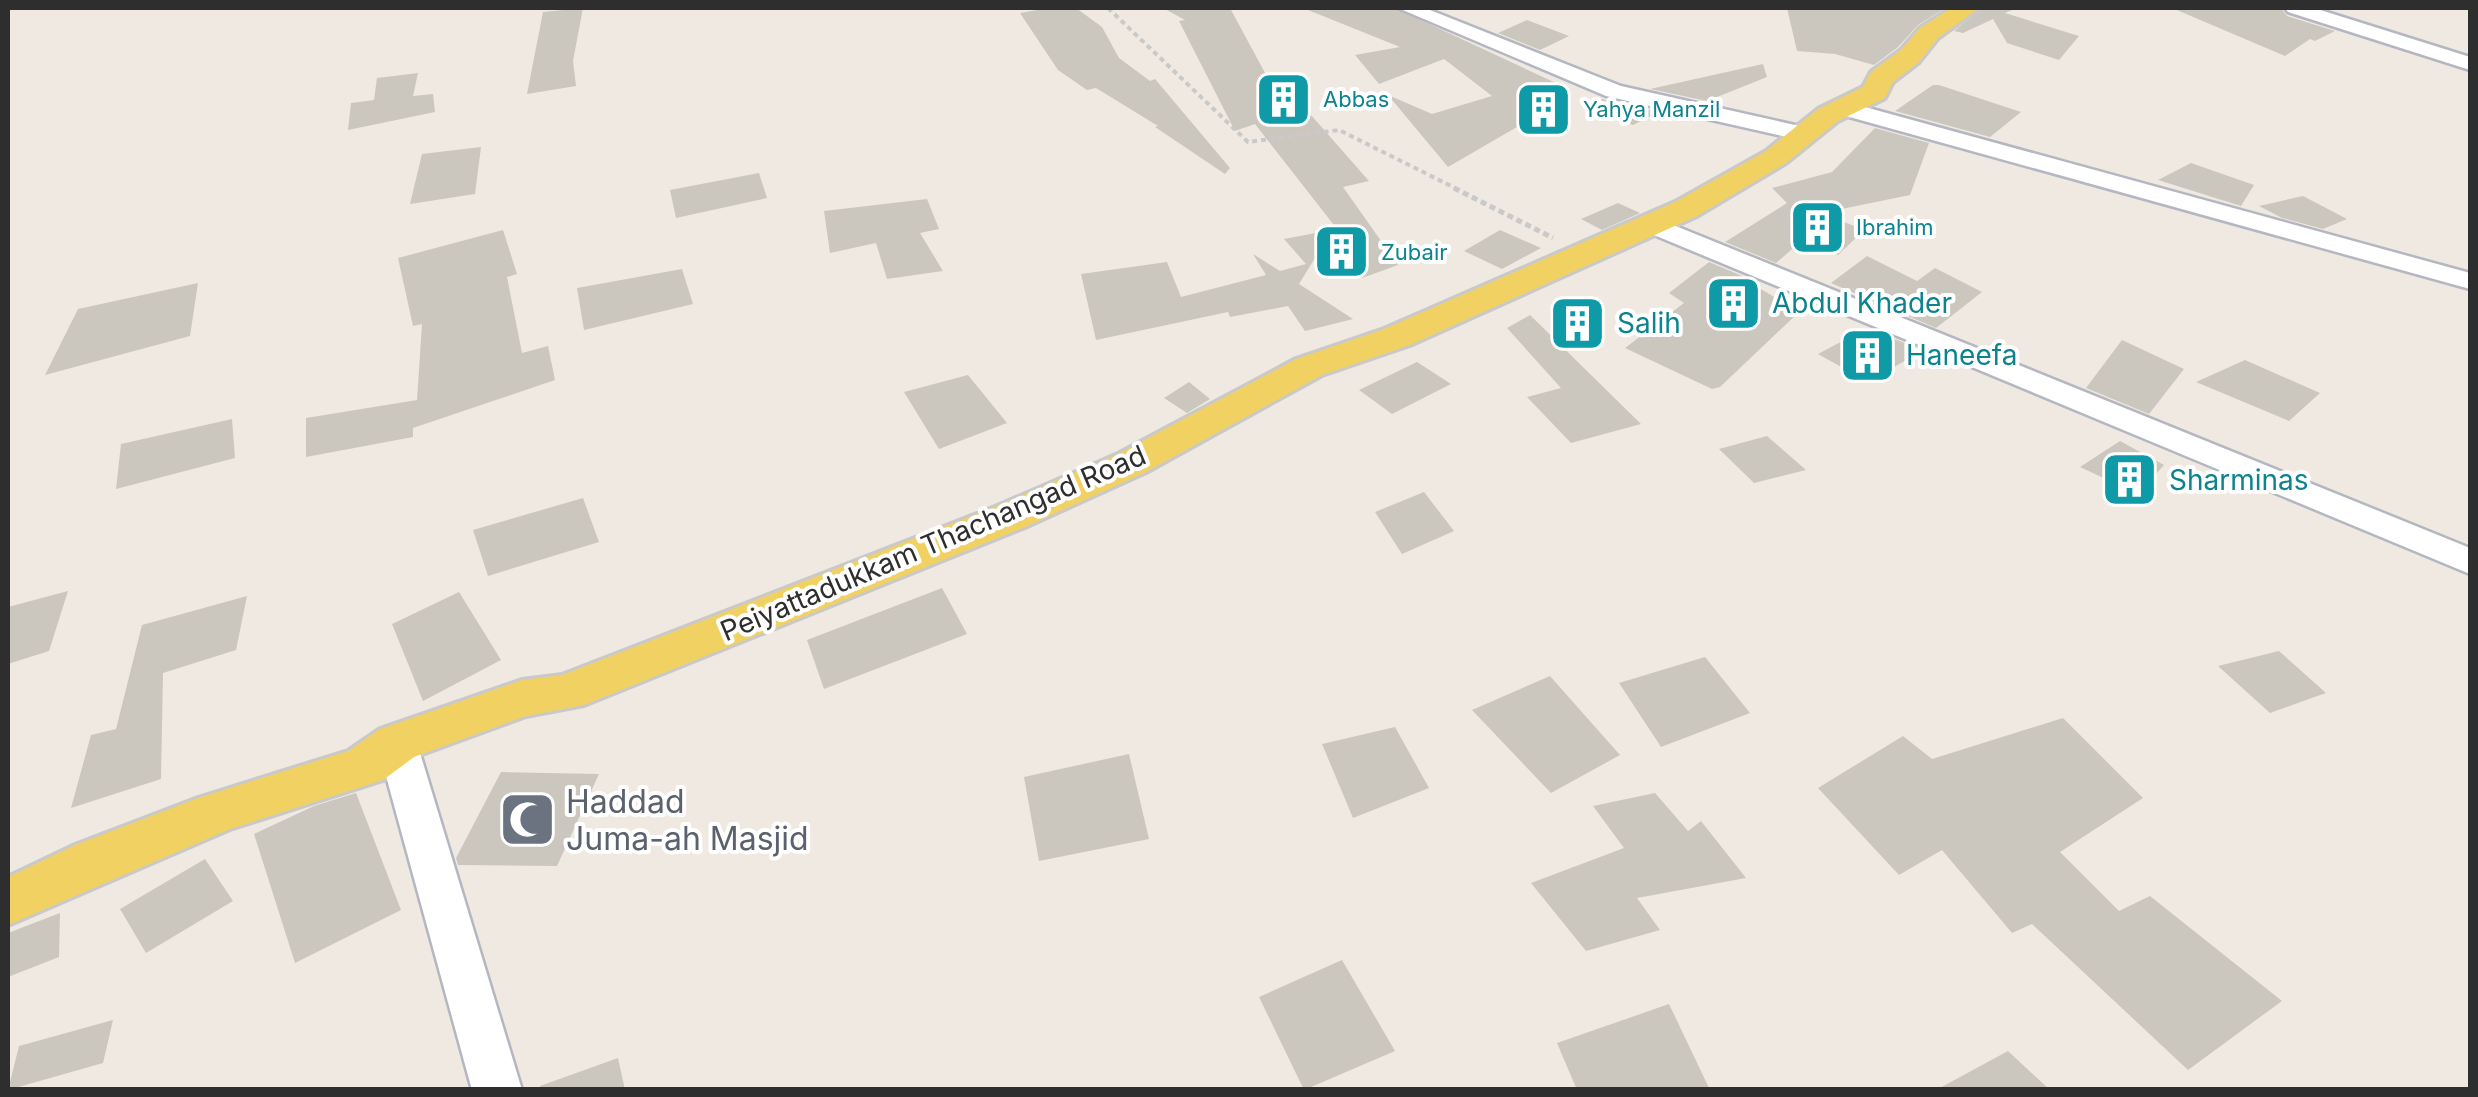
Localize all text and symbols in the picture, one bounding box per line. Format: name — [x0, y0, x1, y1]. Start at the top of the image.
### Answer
building icon: Abbas — [1254, 69, 1314, 129]
building icon: Yahya Manzil — [1514, 79, 1574, 139]
place label: Abbas — [1323, 86, 1389, 112]
place label: Yahya Manzil — [1583, 96, 1720, 122]
building icon: Ibrahim — [1787, 197, 1847, 257]
place label: Ibrahim — [1856, 214, 1934, 240]
building icon: Zubair — [1312, 222, 1372, 282]
place label: Zubair — [1381, 239, 1448, 265]
building icon: Abdul Khader — [1703, 273, 1763, 333]
place label: Abdul Khader — [1772, 286, 1952, 320]
building icon: Salih — [1548, 293, 1608, 353]
place label: Salih — [1617, 306, 1681, 340]
building icon: Haneefa — [1837, 325, 1897, 385]
place label: Haneefa — [1906, 338, 2017, 372]
street label: Peiyattadukkam Thachangad Road — [715, 438, 1151, 648]
building icon: Sharminas — [2100, 450, 2160, 510]
place label: Sharminas — [2169, 463, 2309, 497]
place label: Haddad Juma-ah Masjid — [566, 782, 809, 858]
mosque icon: Haddad Juma-ah Masjid — [497, 789, 557, 849]

